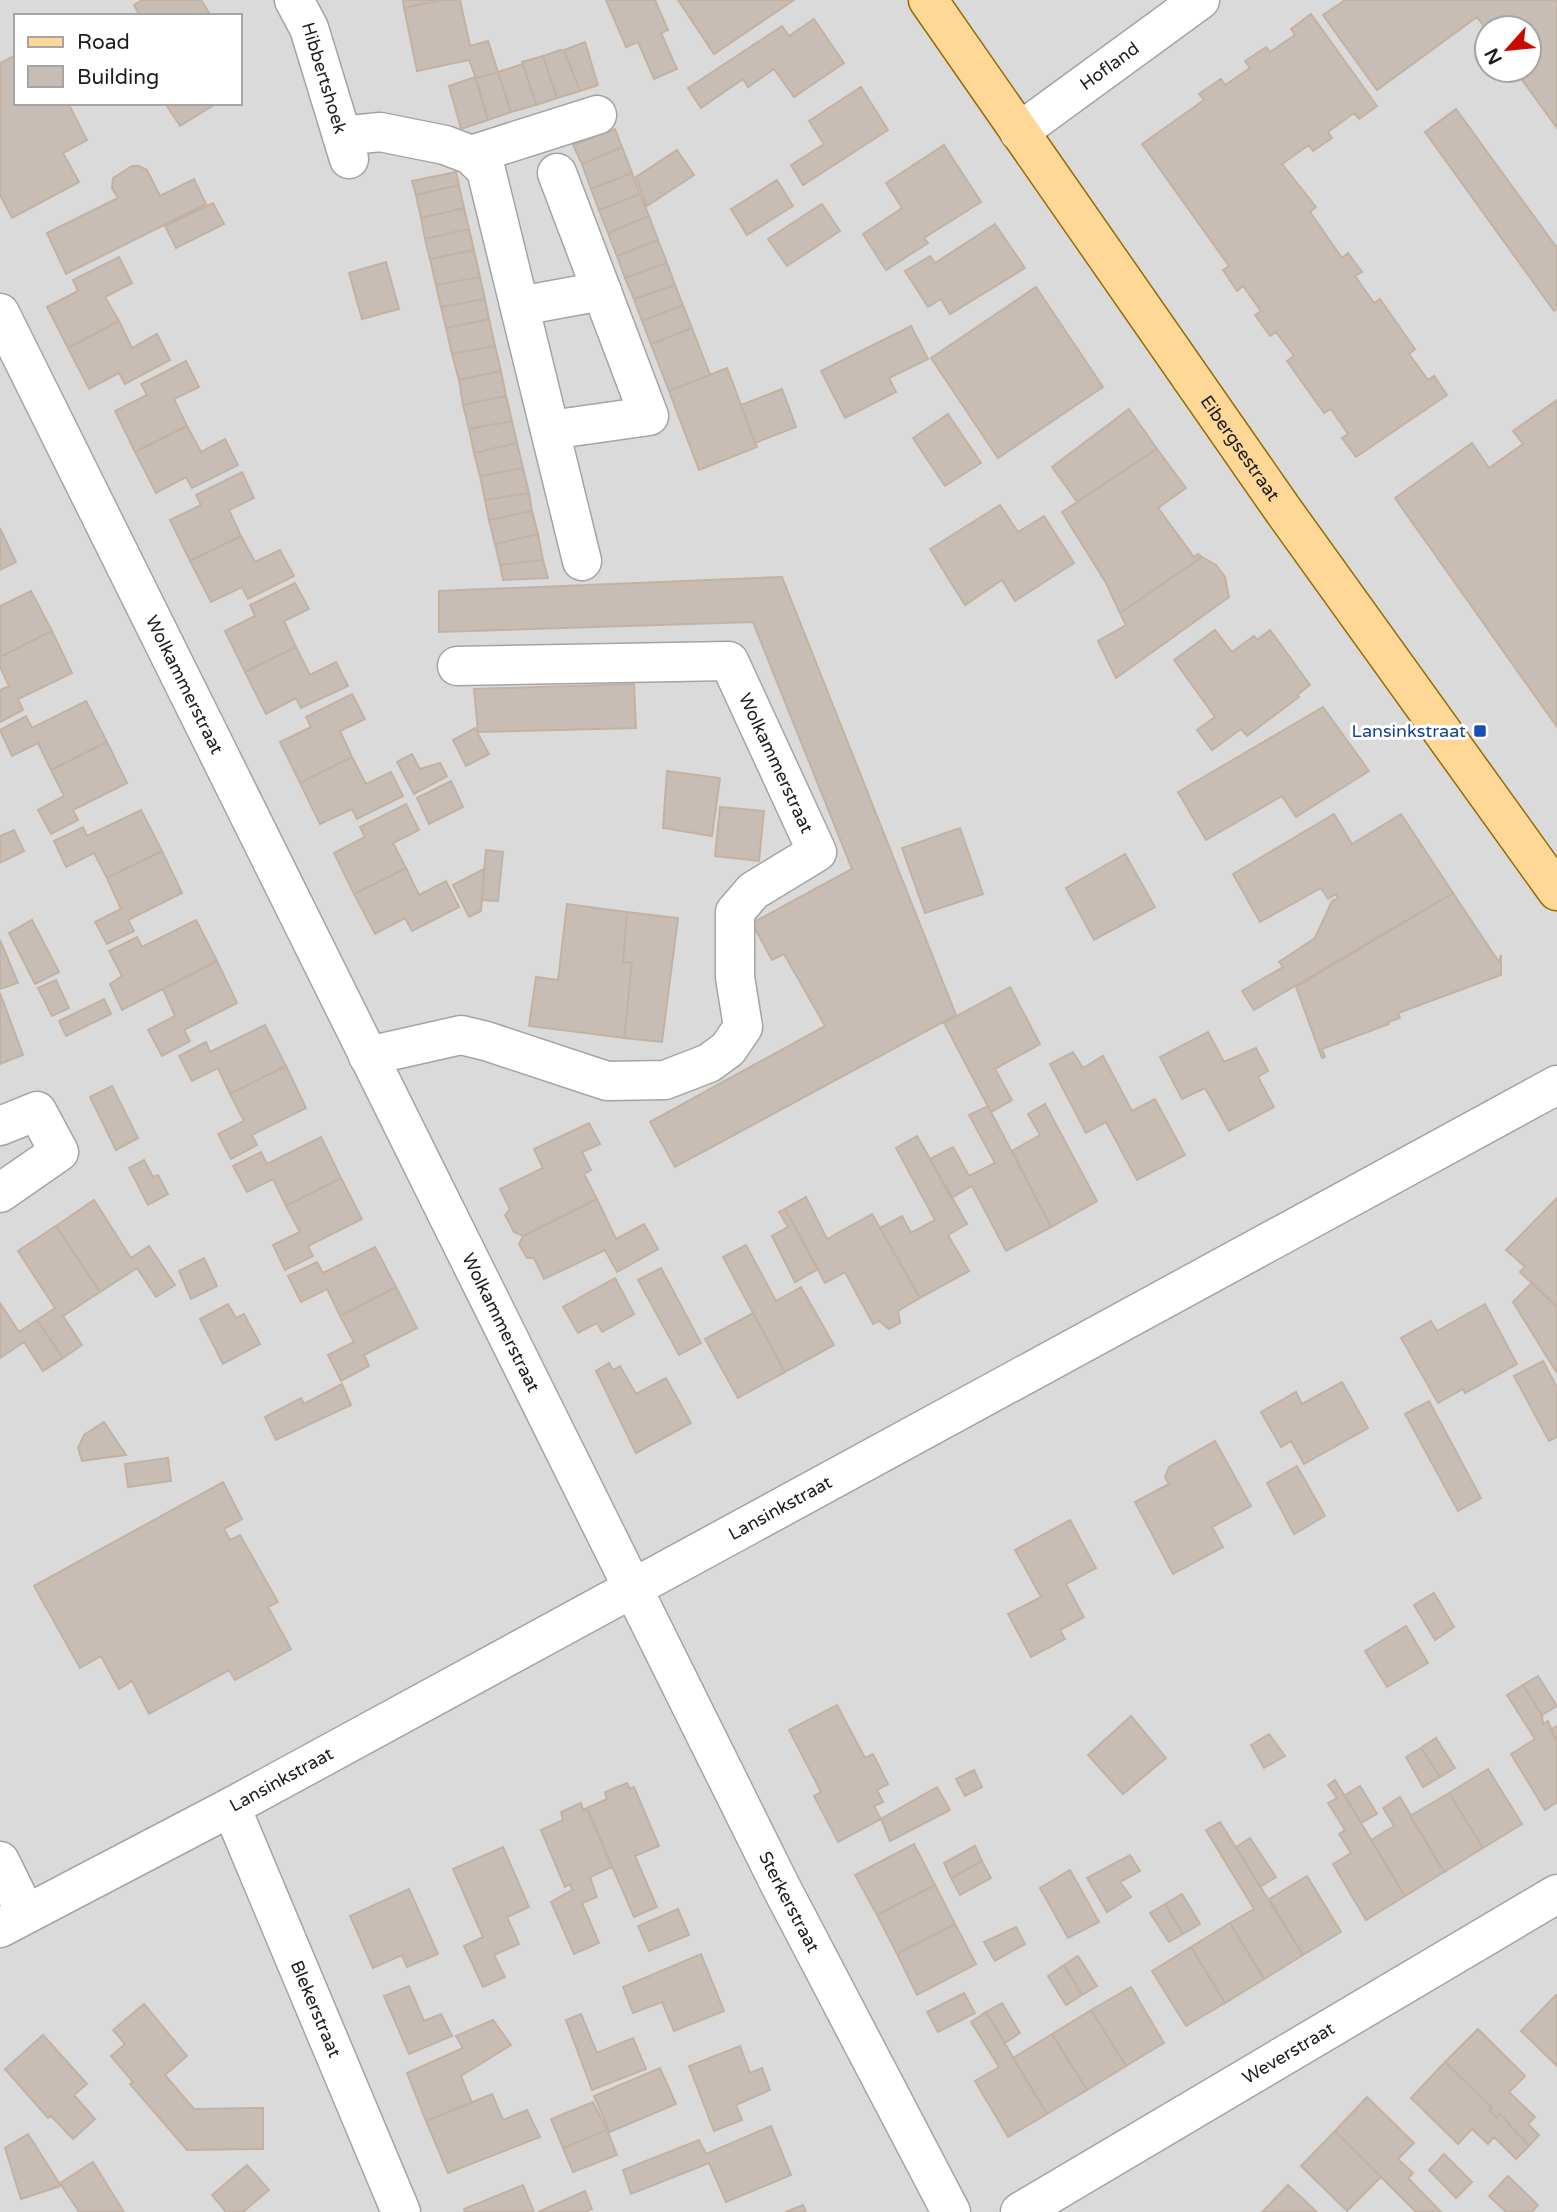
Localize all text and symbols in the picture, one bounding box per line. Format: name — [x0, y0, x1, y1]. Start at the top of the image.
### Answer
legend — [14, 14, 242, 105]
north arrow — [1473, 14, 1543, 84]
street label: Hibbertshoek — [297, 20, 352, 136]
text: Road — [77, 30, 130, 55]
street label: Hofland — [1075, 37, 1143, 95]
text: N — [1480, 44, 1507, 68]
text: Building — [77, 65, 159, 90]
street label: Eibergsestraat — [1196, 391, 1284, 505]
street label: Wolkammerstraat — [141, 612, 228, 758]
street label: Wolkammerstraat — [734, 690, 818, 837]
place label: Lansinkstraat — [1352, 720, 1466, 742]
marker: Lansinkstraat — [1472, 723, 1488, 739]
street label: Wolkammerstraat — [457, 1250, 545, 1396]
street label: Lansinkstraat — [725, 1471, 836, 1545]
street label: Lansinkstraat — [226, 1743, 337, 1817]
street label: Sterkerstraat — [754, 1848, 824, 1956]
street label: Blekerstraat — [286, 1957, 346, 2061]
street label: Weverstraat — [1238, 2017, 1339, 2089]

